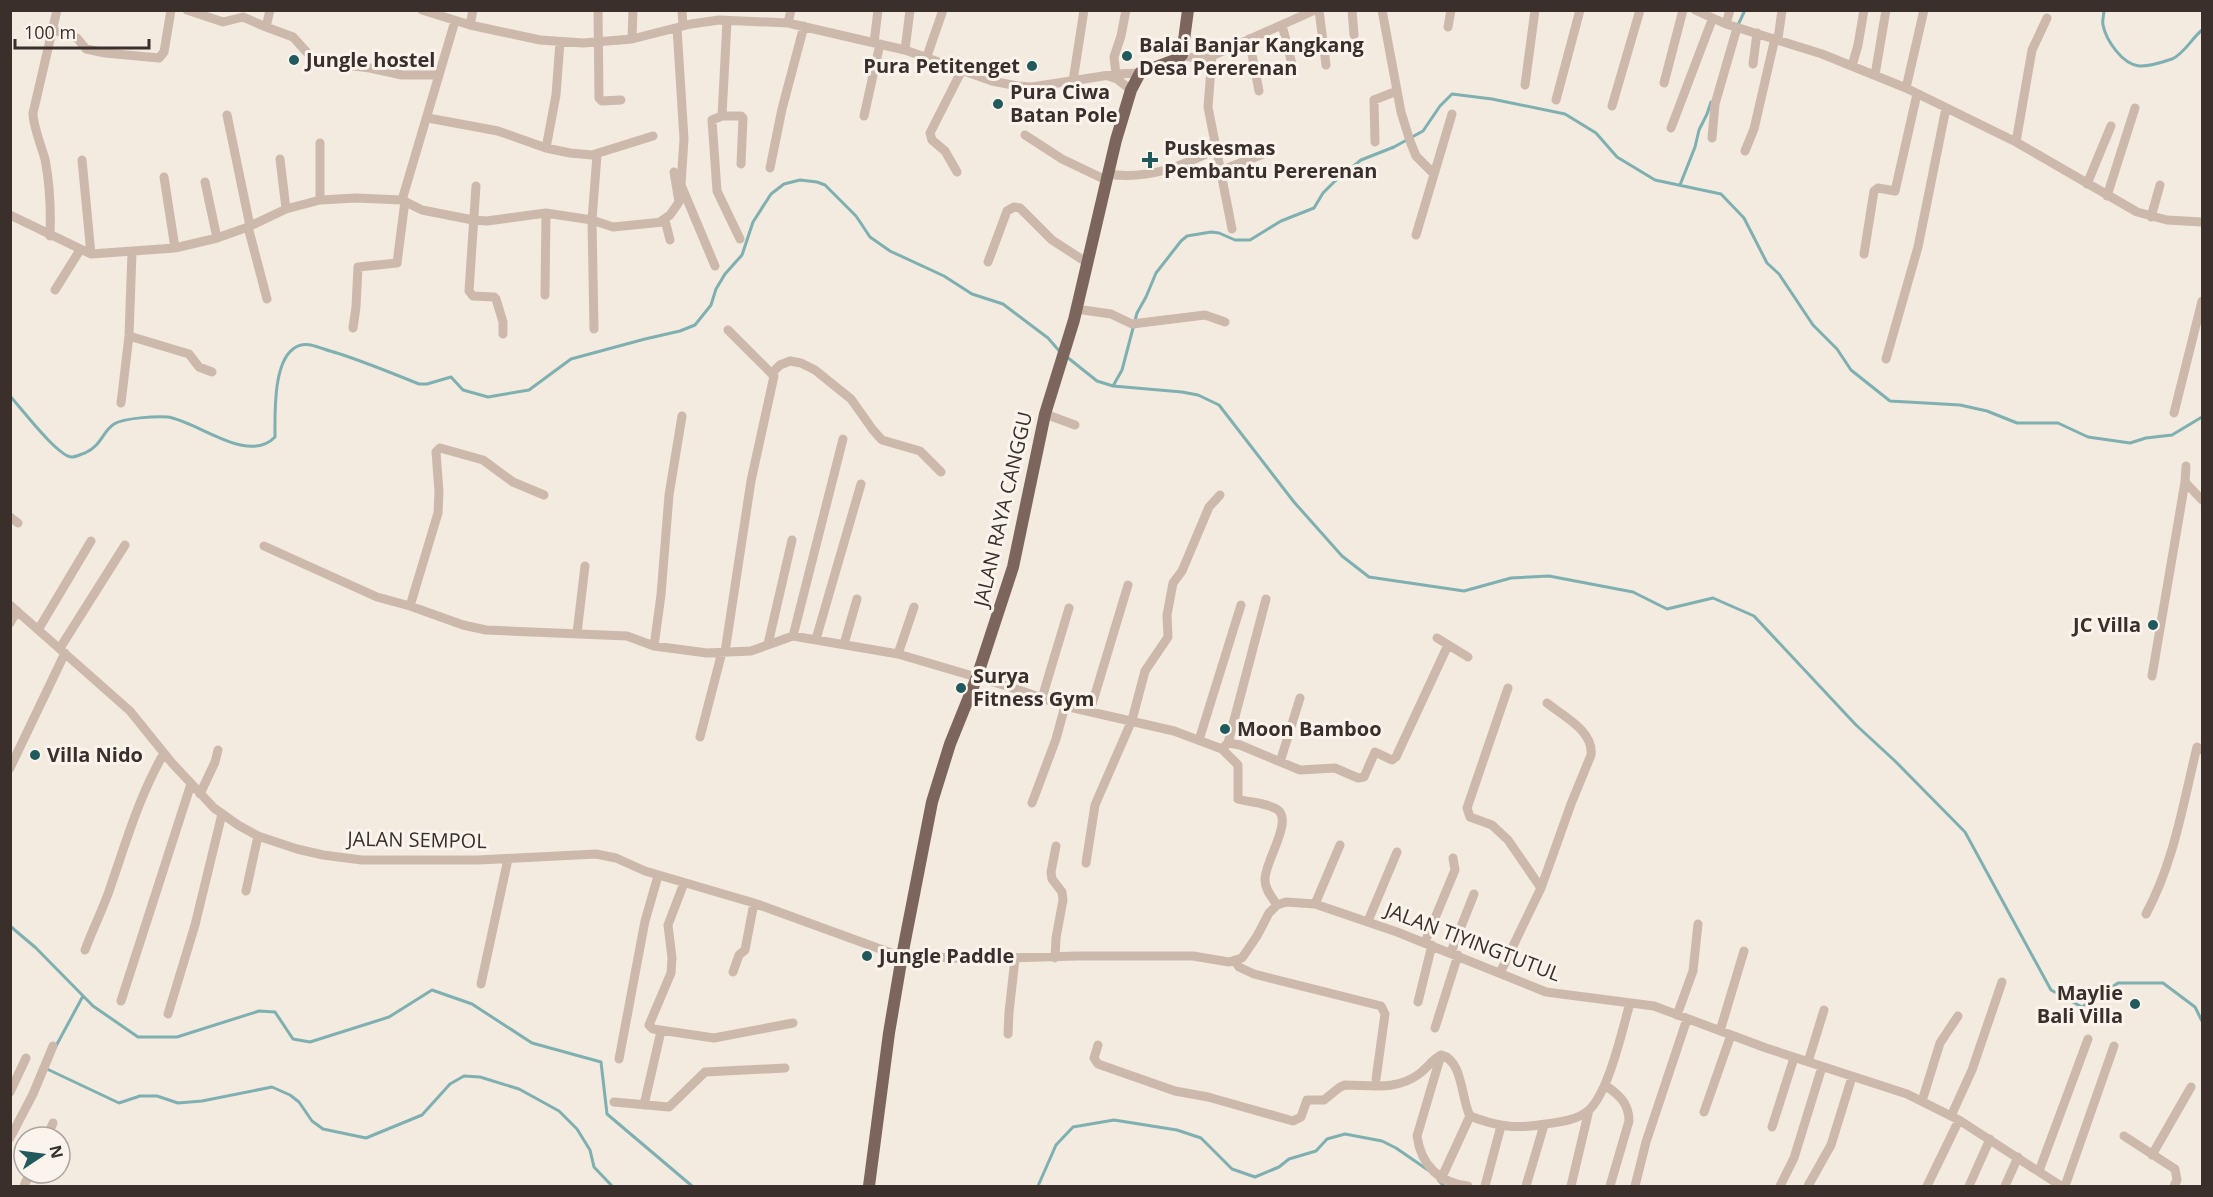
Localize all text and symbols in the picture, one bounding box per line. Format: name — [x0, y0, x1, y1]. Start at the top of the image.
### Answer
scale bar — [15, 12, 148, 50]
text: 100 m — [24, 20, 76, 44]
place label: Balai Banjar Kangkang Desa Pererenan — [1139, 31, 1365, 81]
place label: Jungle hostel — [304, 46, 435, 73]
marker: Balai Banjar Kangkang Desa Pererenan — [1120, 49, 1134, 63]
place label: Pura Petitenget — [863, 52, 1020, 79]
marker: Jungle hostel — [287, 53, 301, 67]
marker: Pura Petitenget — [1025, 59, 1039, 73]
place label: Pura Ciwa Batan Pole — [1010, 78, 1117, 128]
marker: Pura Ciwa Batan Pole — [991, 97, 1005, 111]
place label: Puskesmas Pembantu Pererenan — [1164, 134, 1377, 184]
marker: Puskesmas Pembantu Pererenan — [1141, 151, 1159, 169]
street label: JALAN RAYA CANGGU — [966, 409, 1038, 611]
place label: JC Villa — [2071, 611, 2141, 638]
marker: JC Villa — [2146, 618, 2160, 632]
place label: Surya Fitness Gym — [973, 662, 1094, 712]
marker: Surya Fitness Gym — [954, 681, 968, 695]
place label: Moon Bamboo — [1237, 715, 1382, 742]
marker: Moon Bamboo — [1218, 722, 1232, 736]
place label: Villa Nido — [47, 741, 143, 768]
marker: Villa Nido — [28, 748, 42, 762]
street label: JALAN SEMPOL — [345, 825, 487, 854]
street label: JALAN TIYINGTUTUL — [1380, 895, 1565, 987]
place label: Jungle Paddle — [877, 942, 1014, 969]
marker: Jungle Paddle — [860, 949, 874, 963]
place label: Maylie Bali Villa — [2037, 979, 2123, 1029]
marker: Maylie Bali Villa — [2128, 997, 2142, 1011]
north arrow — [12, 1125, 72, 1185]
text: N — [44, 1143, 69, 1160]

